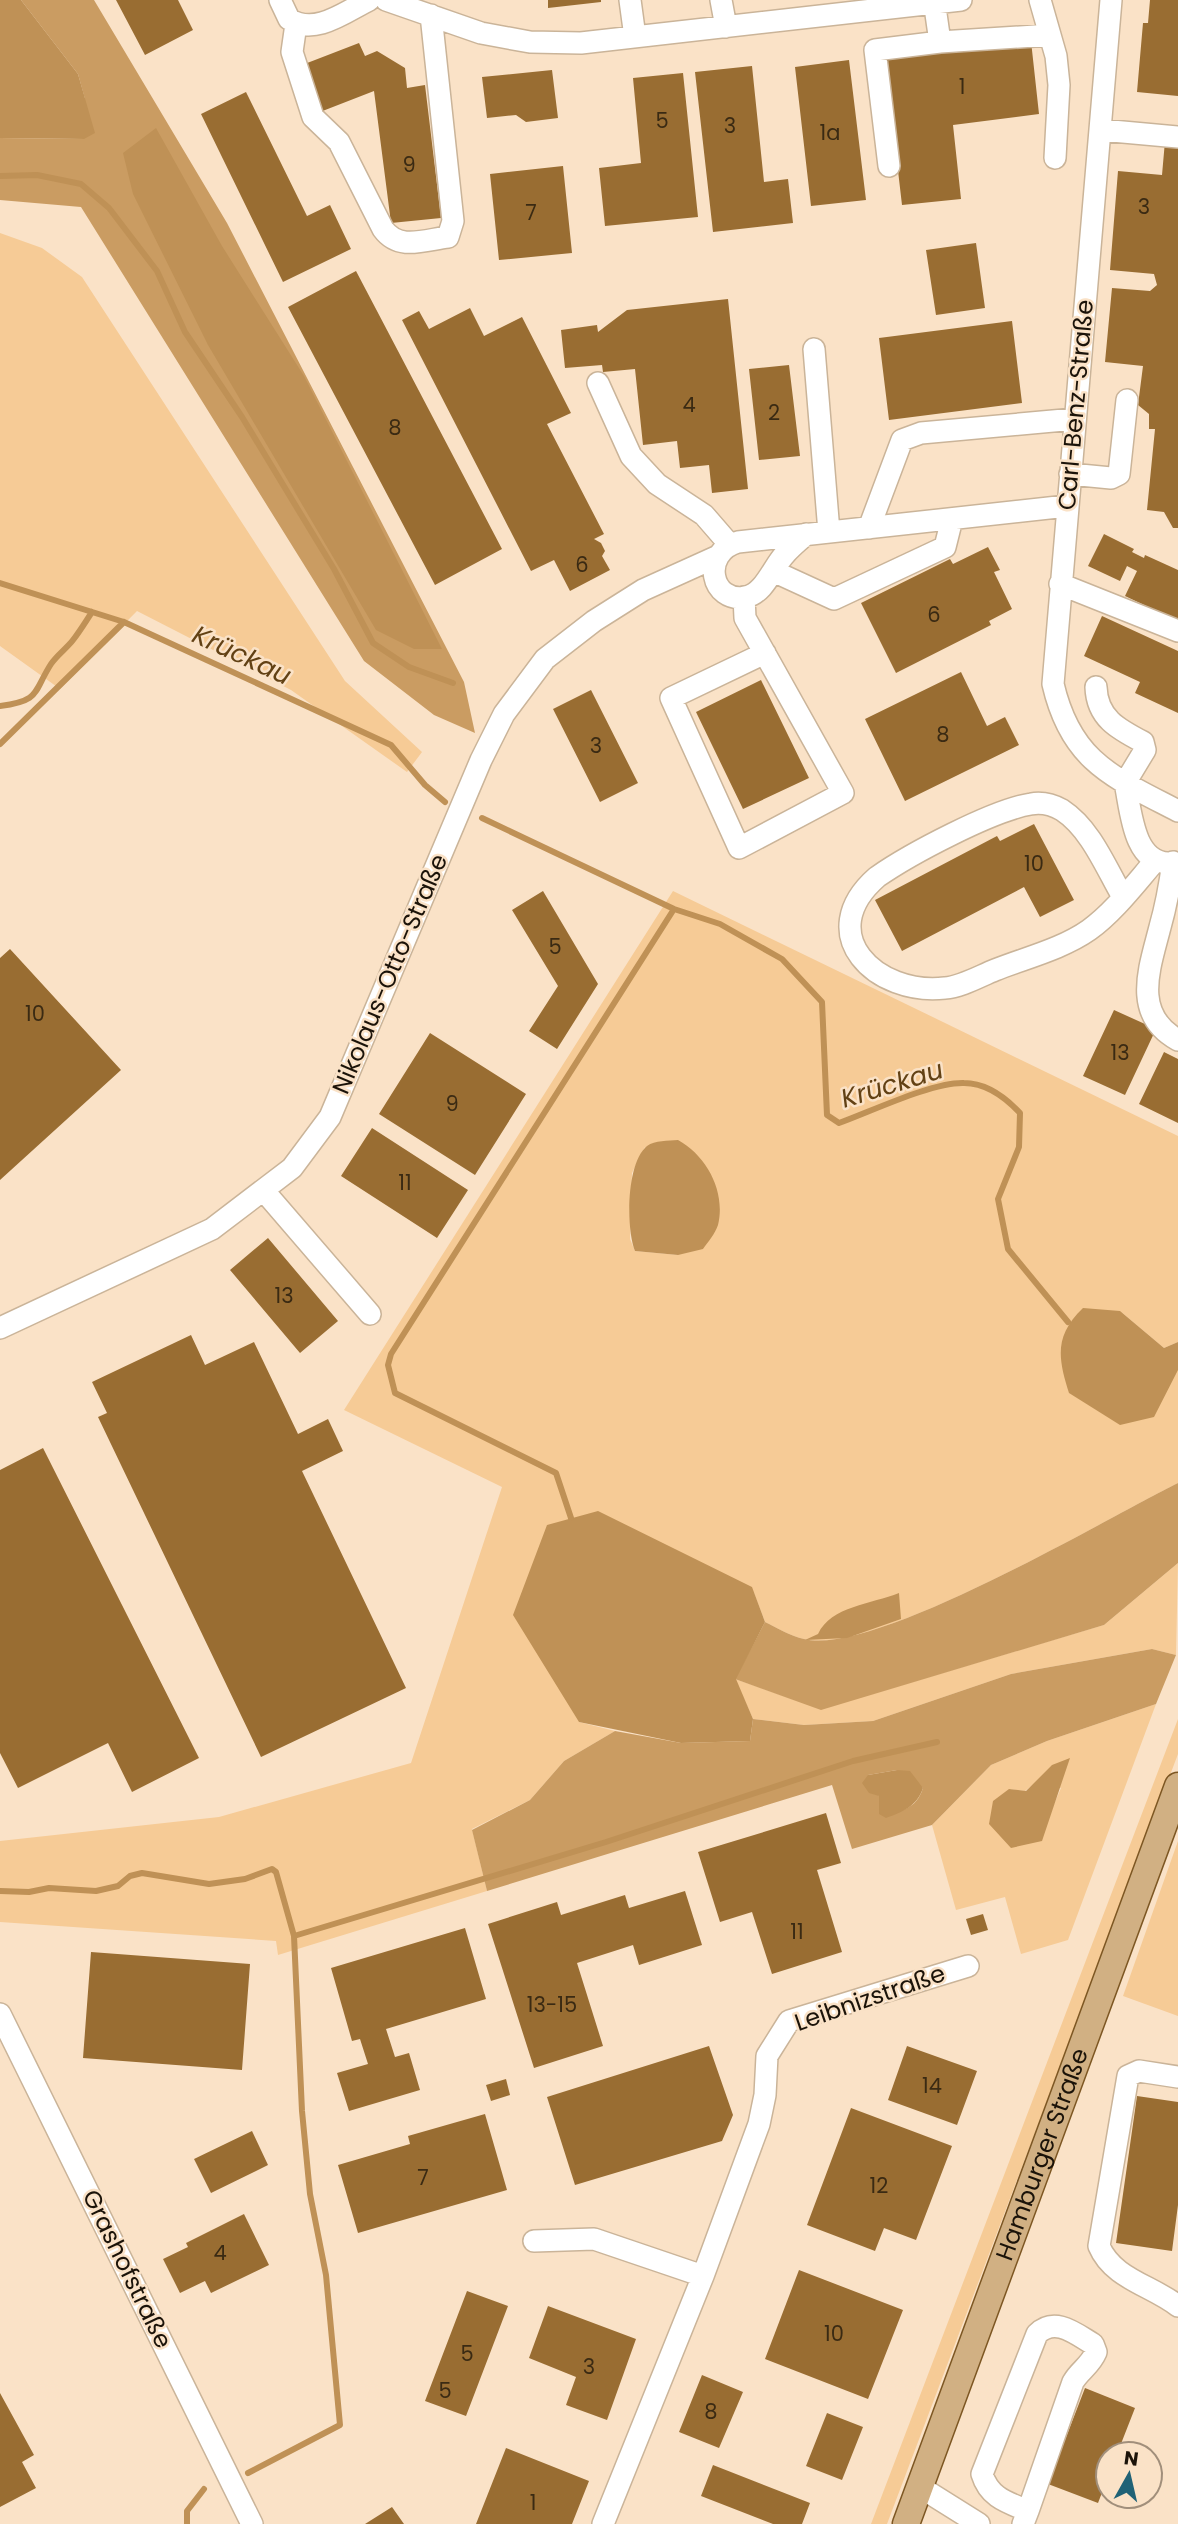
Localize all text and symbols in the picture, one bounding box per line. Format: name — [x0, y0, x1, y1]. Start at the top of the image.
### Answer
house number: 1 — [959, 72, 965, 101]
house number: 5 — [655, 106, 669, 135]
house number: 3 — [724, 111, 736, 140]
house number: 1a — [820, 118, 840, 147]
house number: 9 — [402, 150, 416, 179]
house number: 3 — [1138, 192, 1150, 221]
house number: 7 — [525, 198, 537, 227]
street label: Carl-Benz-Straße — [1050, 298, 1101, 512]
house number: 4 — [682, 390, 696, 419]
house number: 2 — [768, 398, 780, 427]
house number: 8 — [388, 413, 402, 442]
house number: 6 — [575, 550, 589, 579]
house number: 6 — [927, 600, 941, 629]
water label: Krückau — [187, 616, 297, 694]
house number: 8 — [936, 720, 950, 749]
house number: 3 — [590, 731, 602, 760]
street label: Nikolaus-Otto-Straße — [324, 849, 455, 1099]
house number: 10 — [1024, 849, 1044, 878]
house number: 5 — [548, 932, 562, 961]
house number: 10 — [25, 999, 45, 1028]
house number: 13 — [1110, 1038, 1130, 1067]
water label: Krückau — [836, 1051, 948, 1117]
house number: 9 — [445, 1089, 459, 1118]
house number: 11 — [398, 1168, 412, 1197]
house number: 13 — [274, 1281, 294, 1310]
house number: 11 — [790, 1917, 804, 1946]
street label: Leibnizstraße — [790, 1956, 950, 2039]
house number: 13-15 — [527, 1990, 577, 2019]
street label: Hamburger Straße — [988, 2043, 1096, 2265]
house number: 14 — [922, 2071, 942, 2100]
house number: 7 — [417, 2163, 429, 2192]
house number: 12 — [870, 2171, 888, 2200]
street label: Grashofstraße — [75, 2184, 180, 2354]
house number: 4 — [213, 2238, 227, 2267]
house number: 10 — [824, 2319, 844, 2348]
house number: 5 — [460, 2339, 474, 2368]
house number: 3 — [583, 2352, 595, 2381]
house number: 5 — [438, 2376, 452, 2405]
house number: 8 — [704, 2397, 718, 2426]
north arrow — [1094, 2440, 1164, 2510]
text: N — [1122, 2444, 1140, 2473]
house number: 1 — [530, 2488, 536, 2517]

